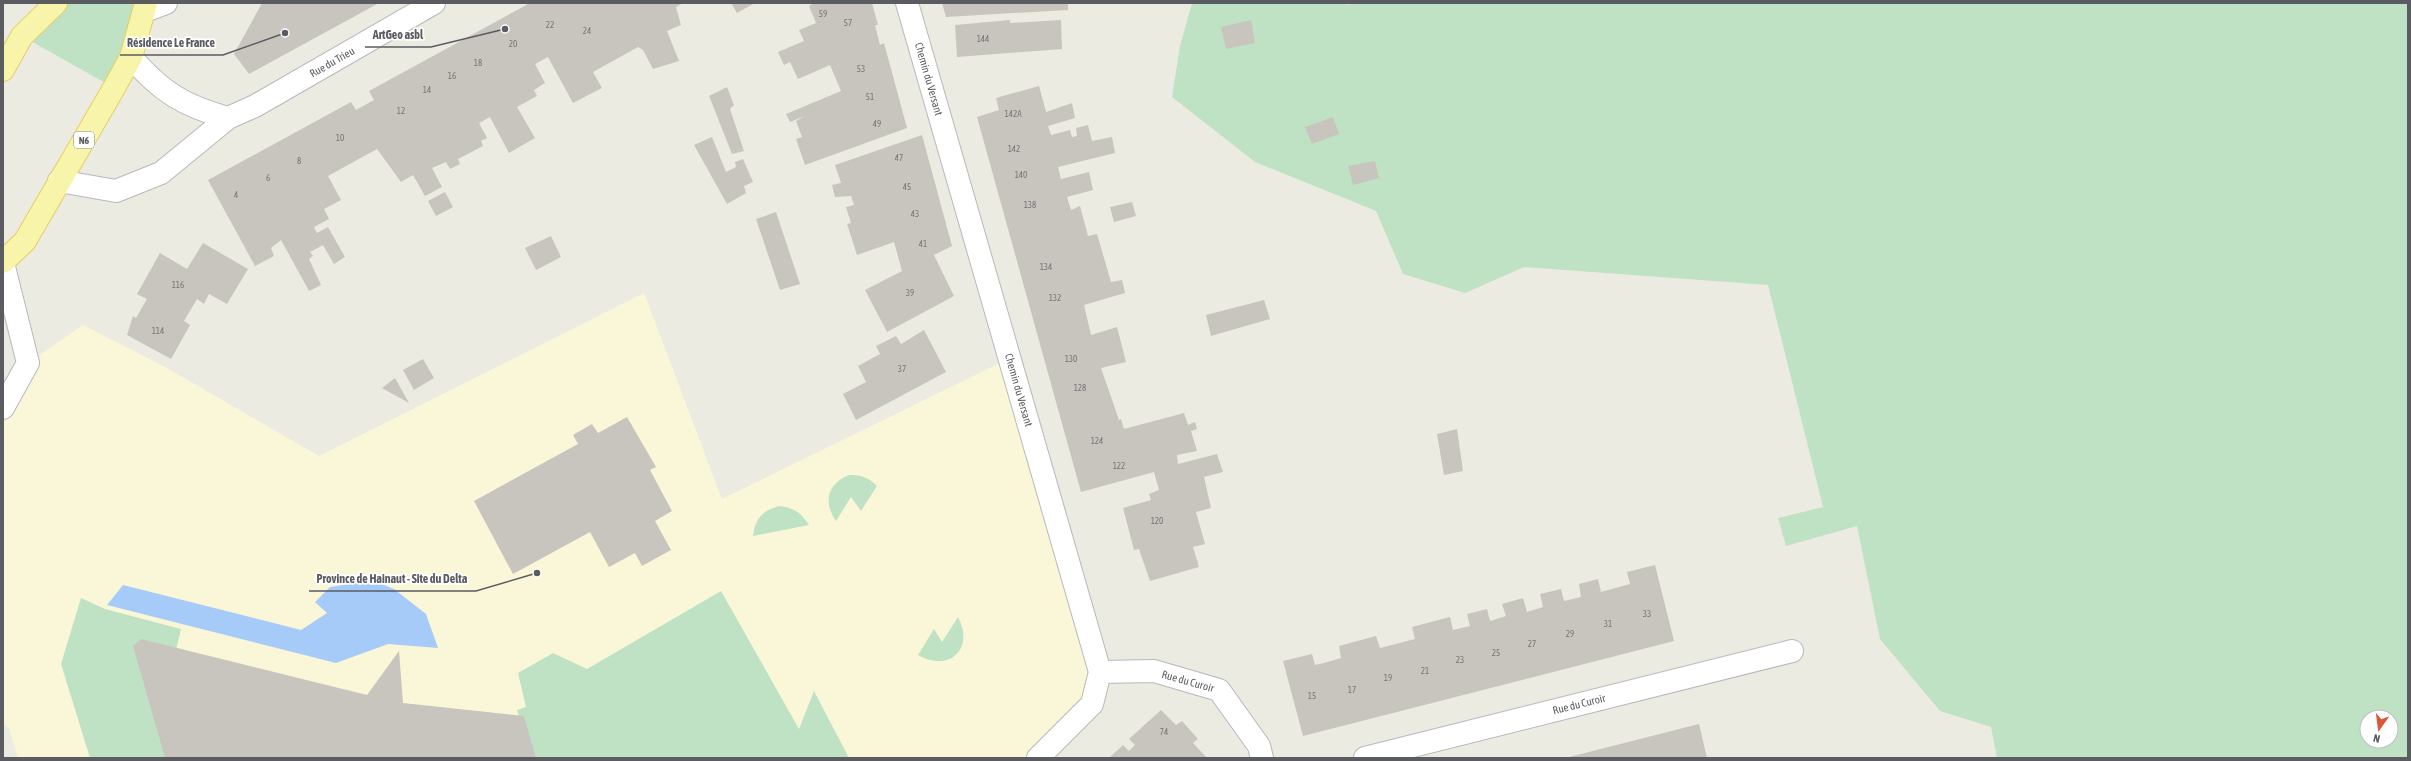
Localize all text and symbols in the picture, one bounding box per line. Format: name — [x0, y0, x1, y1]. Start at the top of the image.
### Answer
house number: 59 — [819, 9, 827, 19]
house number: 57 — [844, 18, 852, 28]
house number: 22 — [546, 20, 554, 30]
callout: ArtGeo asbl — [365, 23, 431, 47]
house number: 24 — [583, 26, 591, 36]
text: ArtGeo asbl — [372, 28, 424, 42]
callout: Résidence Le France — [120, 31, 223, 55]
house number: 144 — [977, 34, 989, 44]
text: Résidence Le France — [127, 36, 215, 50]
house number: 20 — [509, 39, 517, 49]
street label: Chemin du Versant — [913, 41, 945, 117]
street label: Rue du Trieu — [308, 44, 356, 80]
house number: 18 — [474, 58, 482, 68]
house number: 53 — [857, 64, 865, 74]
house number: 16 — [448, 71, 456, 81]
house number: 14 — [423, 85, 431, 95]
house number: 51 — [866, 92, 874, 102]
house number: 12 — [397, 106, 405, 116]
house number: 142A — [1004, 109, 1022, 119]
house number: 49 — [873, 119, 881, 129]
road number: N6 — [74, 132, 94, 148]
house number: 10 — [336, 133, 344, 143]
house number: 142 — [1008, 144, 1020, 154]
house number: 47 — [895, 153, 903, 163]
house number: 8 — [297, 156, 301, 166]
house number: 140 — [1015, 170, 1027, 180]
house number: 6 — [266, 173, 270, 183]
house number: 45 — [903, 182, 911, 192]
house number: 4 — [234, 190, 238, 200]
house number: 138 — [1024, 200, 1036, 210]
house number: 43 — [911, 209, 919, 219]
house number: 41 — [919, 239, 927, 249]
house number: 134 — [1040, 262, 1052, 272]
house number: 116 — [172, 280, 184, 290]
house number: 39 — [906, 288, 914, 298]
house number: 132 — [1049, 293, 1061, 303]
house number: 114 — [152, 326, 164, 336]
street label: Chemin du Versant — [1003, 352, 1035, 428]
house number: 130 — [1065, 354, 1077, 364]
house number: 37 — [898, 364, 906, 374]
house number: 128 — [1074, 383, 1086, 393]
house number: 124 — [1091, 436, 1103, 446]
house number: 122 — [1113, 461, 1125, 471]
house number: 120 — [1151, 516, 1163, 526]
callout: Province de Hainaut - Site du Delta — [309, 567, 476, 591]
text: Province de Hainaut - Site du Delta — [317, 572, 468, 586]
house number: 33 — [1643, 609, 1651, 619]
house number: 31 — [1604, 619, 1612, 629]
house number: 29 — [1566, 629, 1574, 639]
house number: 27 — [1528, 639, 1536, 649]
house number: 25 — [1492, 648, 1500, 658]
house number: 23 — [1456, 655, 1464, 665]
house number: 21 — [1421, 666, 1429, 676]
street label: Rue du Curoir — [1160, 668, 1216, 694]
house number: 19 — [1384, 673, 1392, 683]
house number: 17 — [1348, 685, 1356, 695]
house number: 15 — [1308, 691, 1316, 701]
street label: Rue du Curoir — [1551, 691, 1607, 716]
north arrow — [2359, 709, 2399, 749]
house number: 74 — [1160, 727, 1168, 737]
text: N — [2372, 732, 2381, 745]

